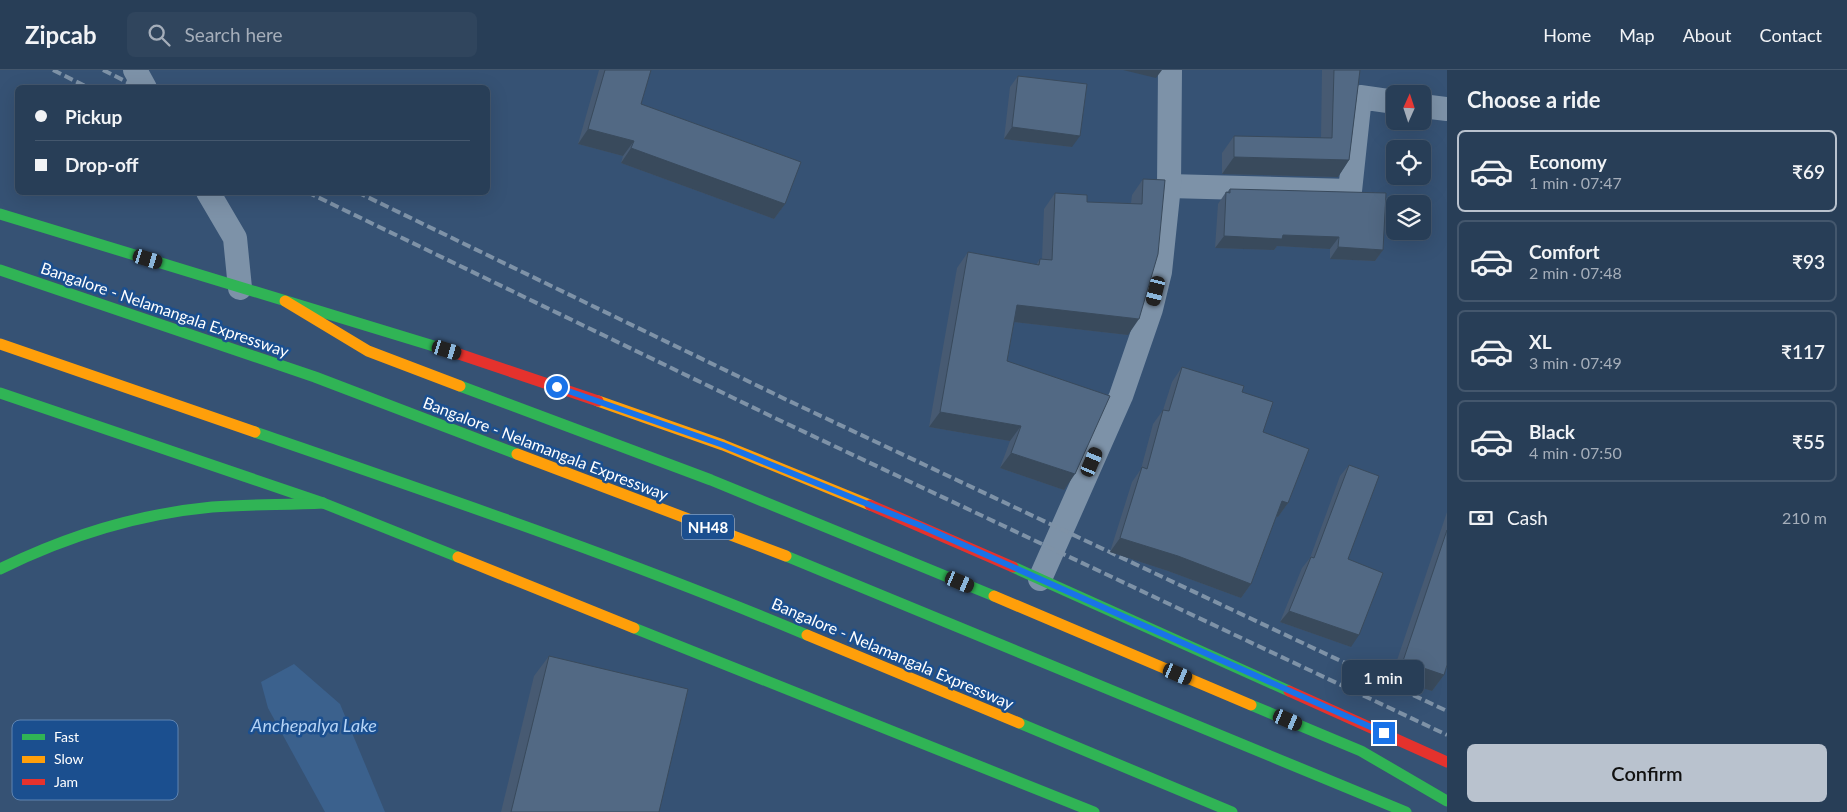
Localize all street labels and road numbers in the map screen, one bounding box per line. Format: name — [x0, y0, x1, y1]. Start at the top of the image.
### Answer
street label: Bangalore - Nelamangala Expressway — [39, 258, 292, 361]
street label: Bangalore - Nelamangala Expressway — [421, 392, 672, 504]
road number: NH48 — [682, 514, 734, 540]
street label: Bangalore - Nelamangala Expressway — [769, 593, 1018, 713]

